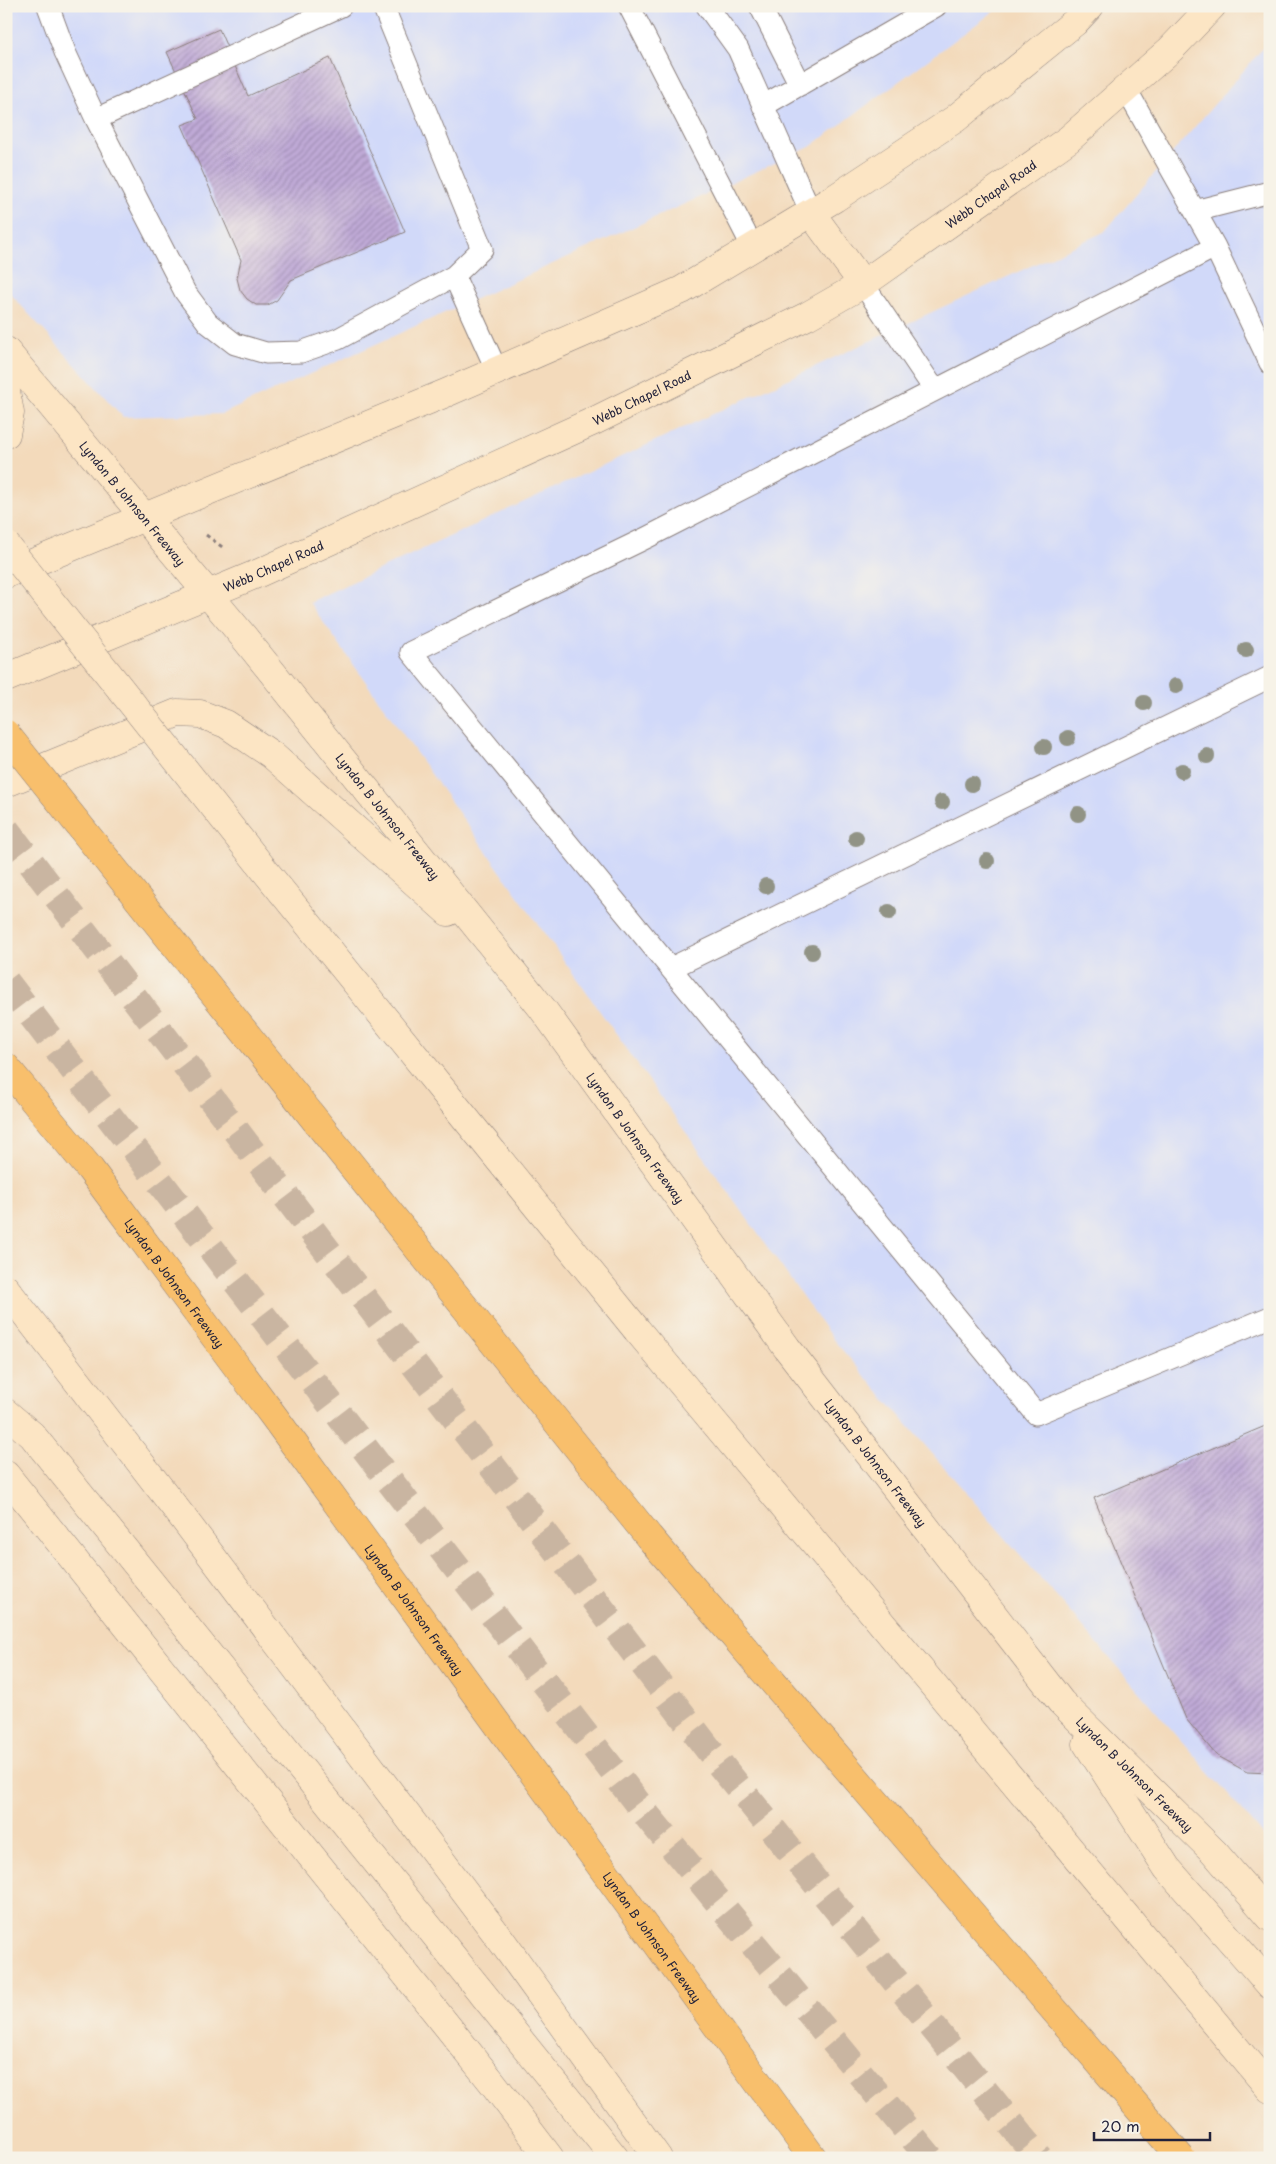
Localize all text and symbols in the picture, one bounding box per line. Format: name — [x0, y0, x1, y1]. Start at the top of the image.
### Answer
street label: Webb Chapel Road — [941, 156, 1040, 233]
street label: Webb Chapel Road — [589, 365, 694, 429]
street label: Lyndon B Johnson Freeway — [75, 437, 190, 570]
street label: Webb Chapel Road — [220, 536, 327, 596]
street label: Lyndon B Johnson Freeway — [332, 749, 444, 883]
street label: Lyndon B Johnson Freeway — [582, 1069, 689, 1207]
street label: Lyndon B Johnson Freeway — [120, 1214, 229, 1351]
street label: Lyndon B Johnson Freeway — [820, 1395, 931, 1530]
street label: Lyndon B Johnson Freeway — [361, 1540, 468, 1678]
street label: Lyndon B Johnson Freeway — [1072, 1713, 1197, 1836]
street label: Lyndon B Johnson Freeway — [599, 1868, 706, 2006]
scale bar — [1094, 2109, 1210, 2141]
text: 20 m — [1101, 2114, 1140, 2137]

